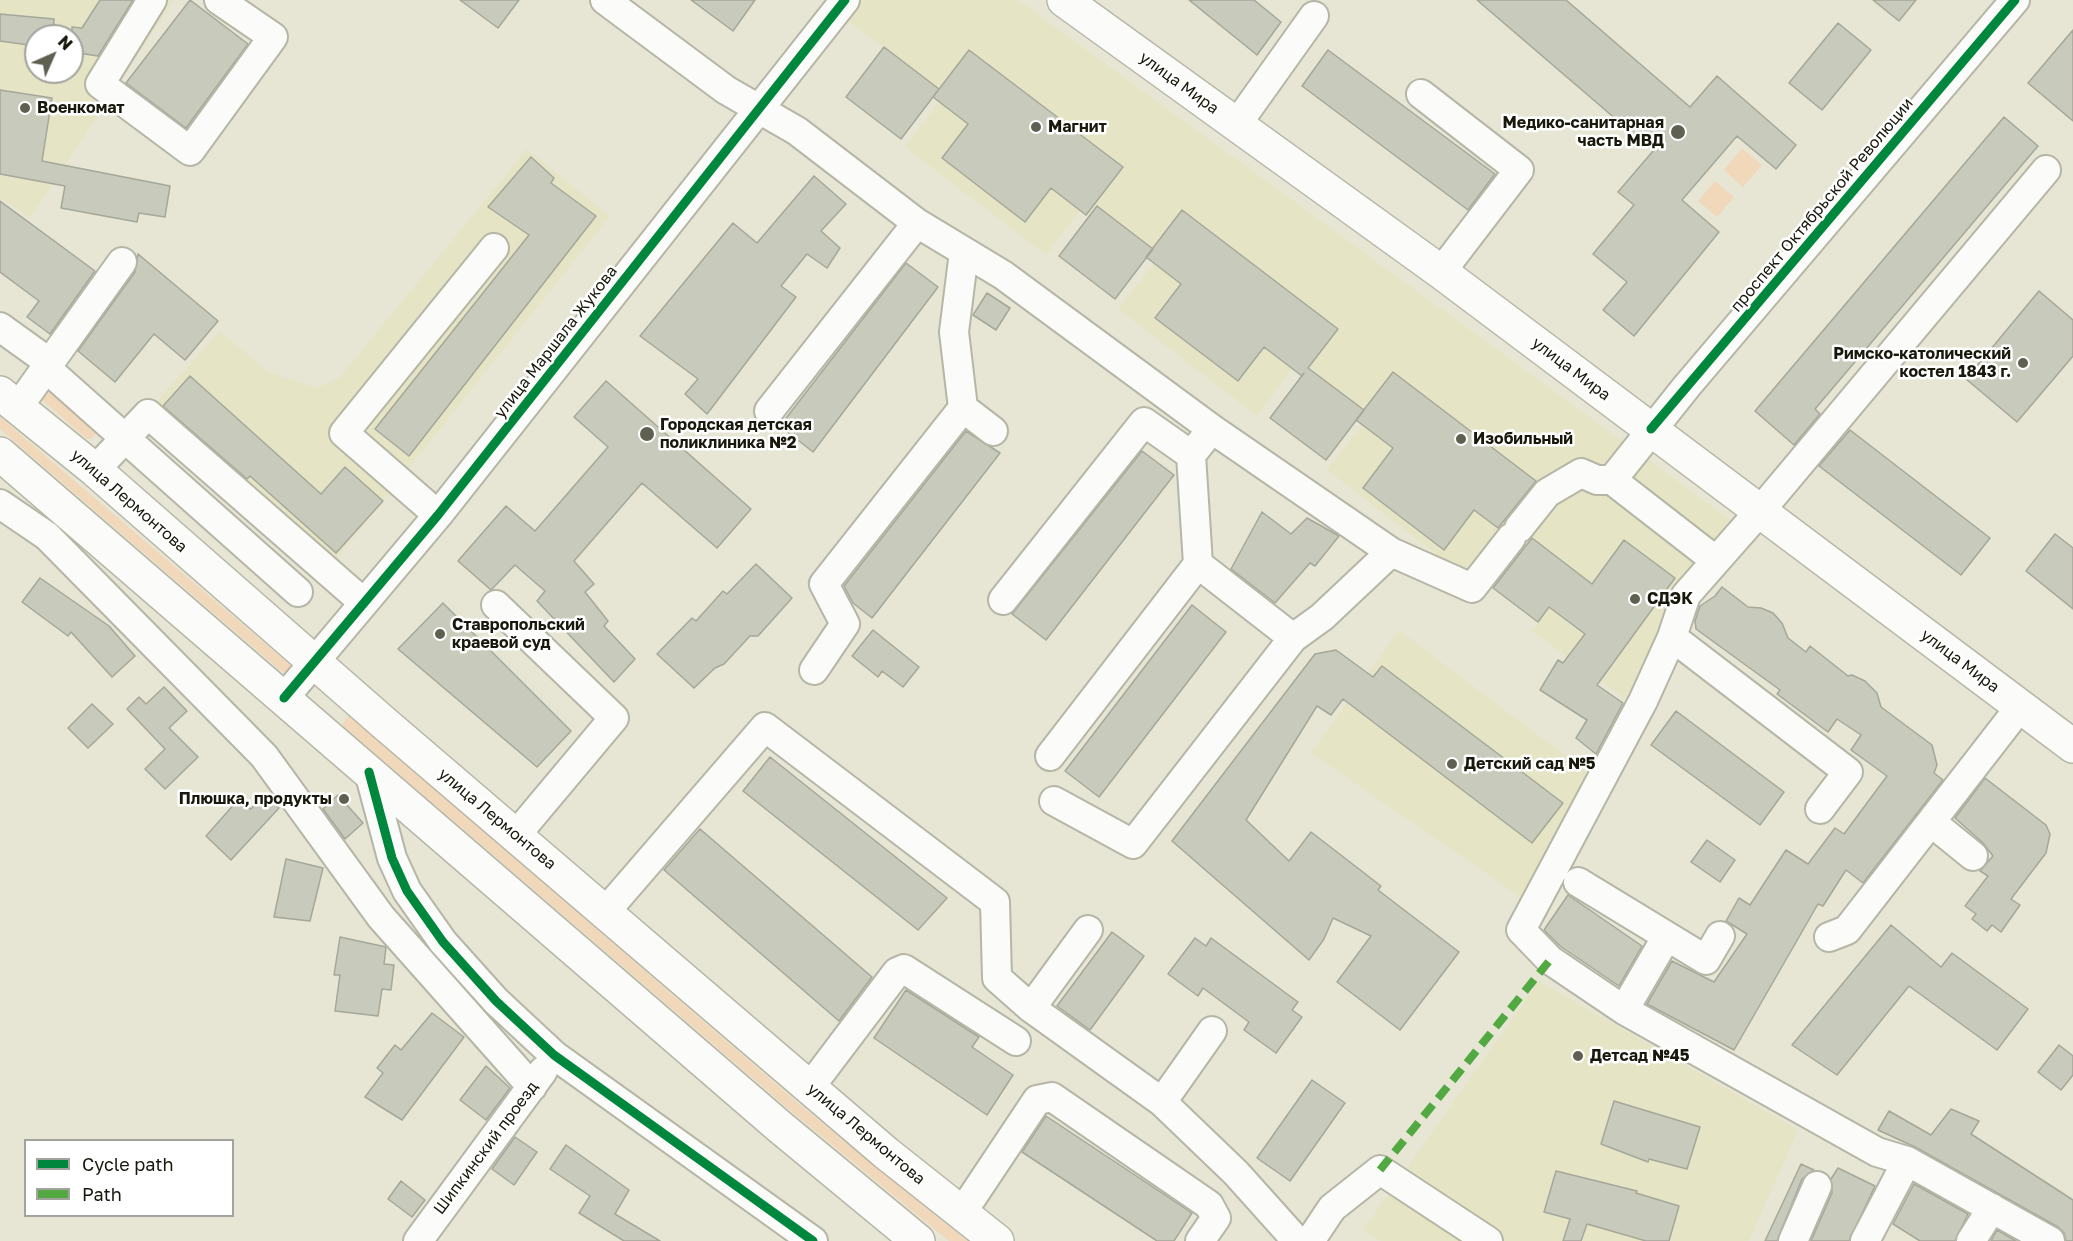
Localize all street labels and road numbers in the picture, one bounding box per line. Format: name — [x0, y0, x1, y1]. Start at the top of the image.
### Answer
street label: улица Мира — [1136, 48, 1222, 118]
street label: проспект Октябрьской Революции — [1727, 94, 1917, 316]
street label: улица Маршала Жукова — [491, 262, 621, 422]
street label: улица Мира — [1528, 333, 1614, 405]
street label: улица Лермонтова — [67, 445, 191, 557]
street label: улица Мира — [1917, 625, 2003, 697]
street label: улица Лермонтова — [434, 764, 560, 874]
street label: Шипкинский проезд — [430, 1078, 542, 1218]
street label: улица Лермонтова — [803, 1079, 929, 1189]

